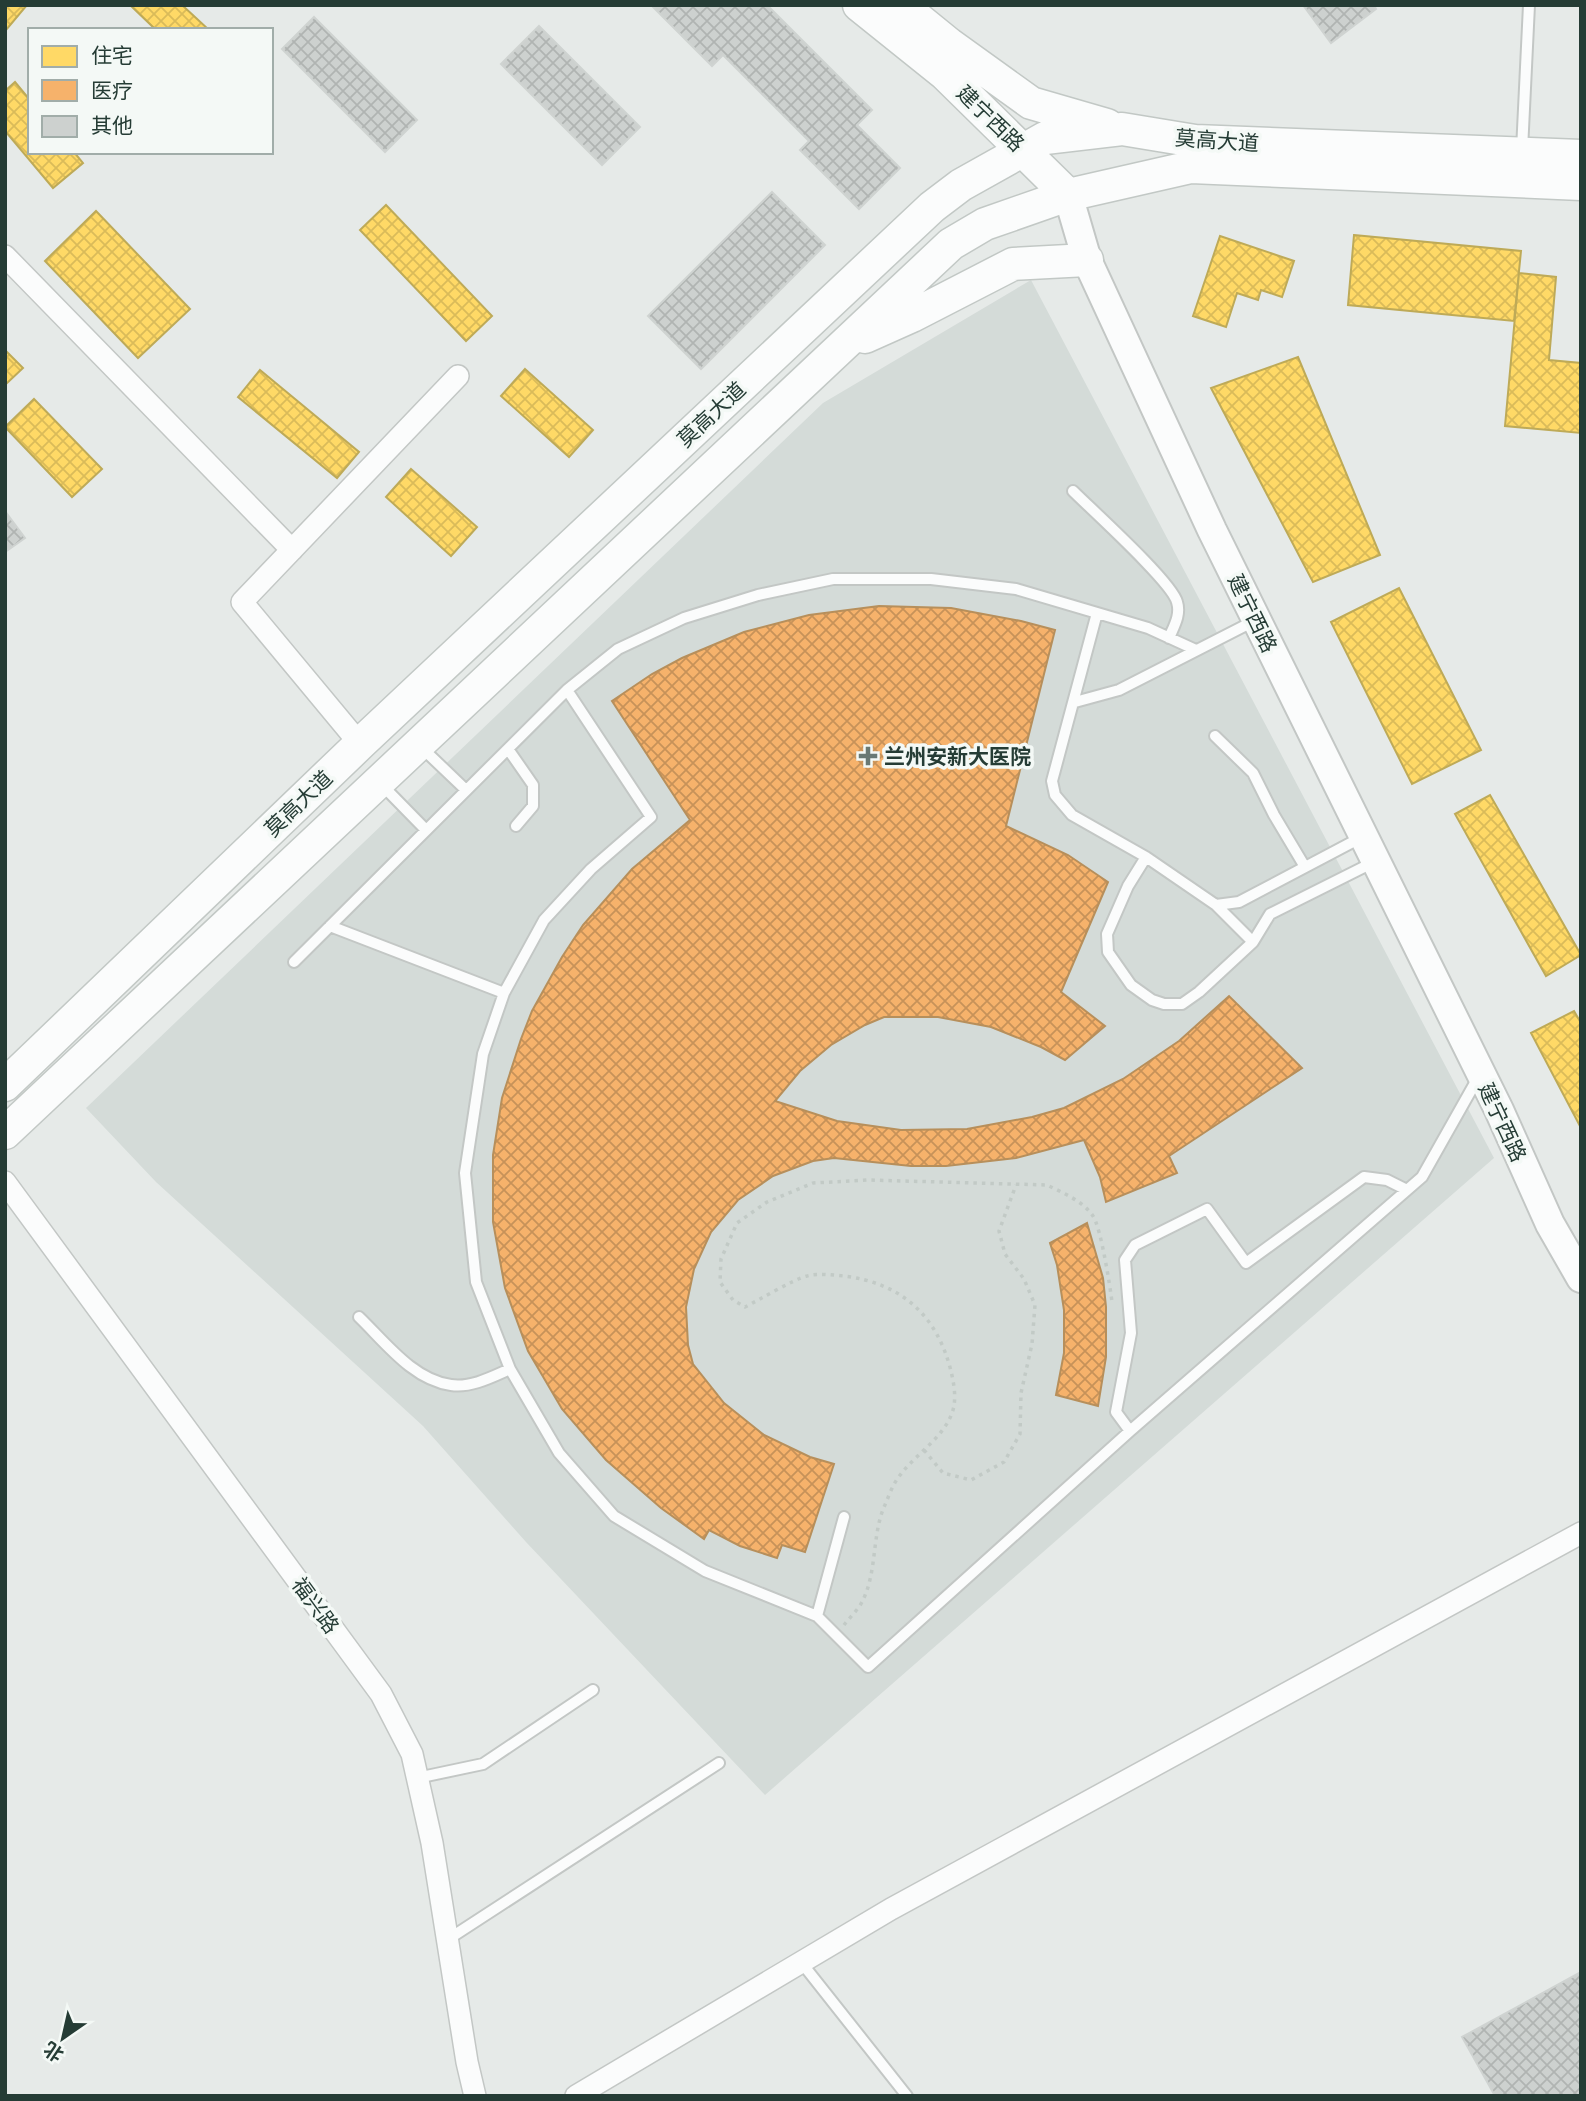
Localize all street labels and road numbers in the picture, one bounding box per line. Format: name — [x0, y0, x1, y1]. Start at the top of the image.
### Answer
street label: 建宁西路 — [951, 79, 1031, 157]
street label: 莫高大道 — [1174, 123, 1260, 157]
street label: 莫高大道 — [671, 375, 751, 453]
street label: 建宁西路 — [1222, 569, 1284, 657]
street label: 莫高大道 — [258, 764, 338, 842]
street label: 建宁西路 — [1473, 1078, 1533, 1166]
street label: 福兴路 — [286, 1571, 346, 1639]

